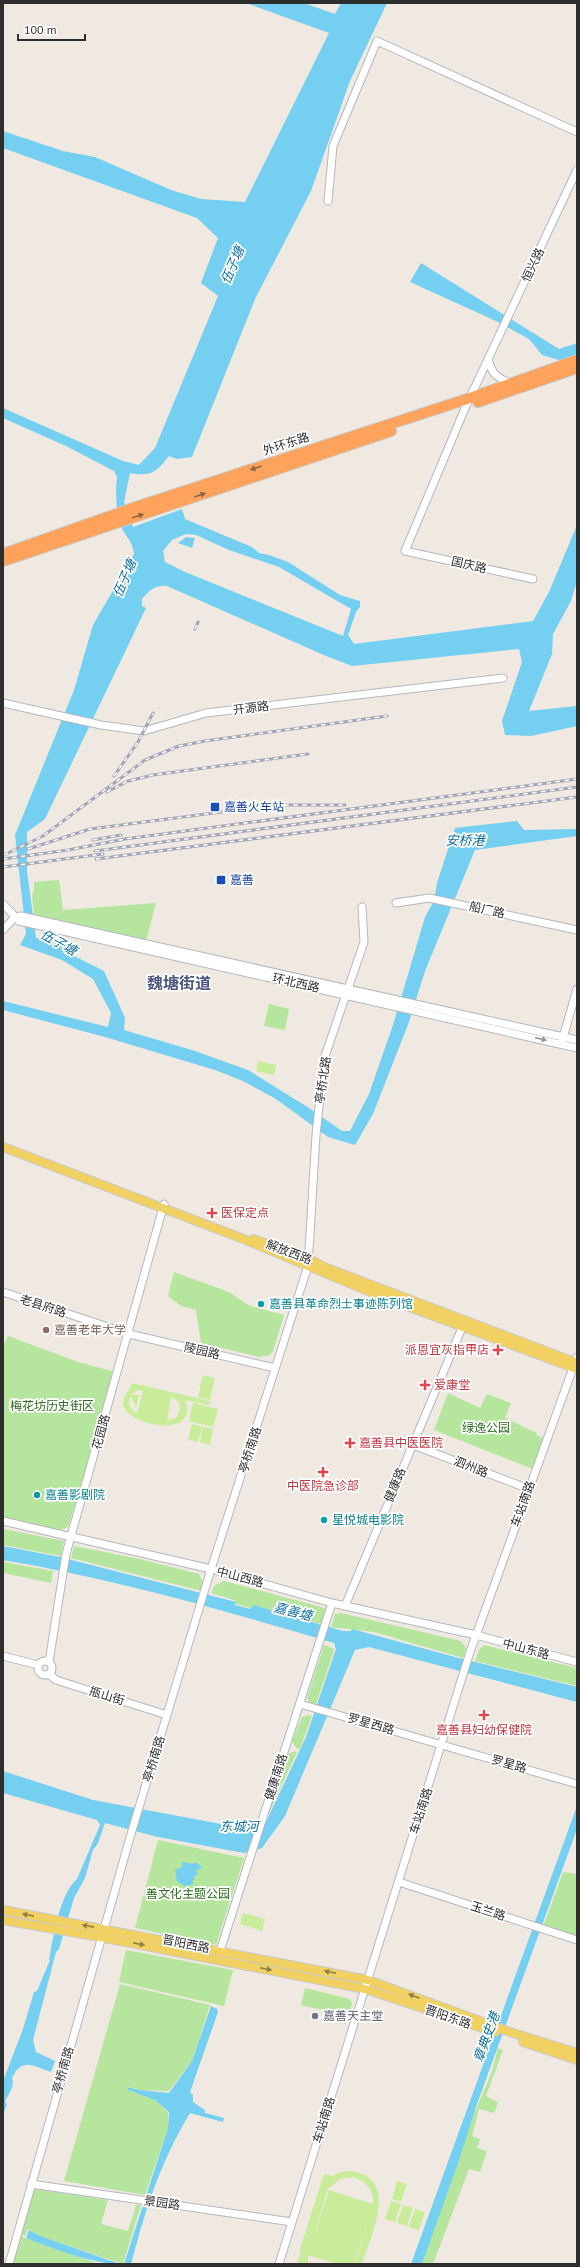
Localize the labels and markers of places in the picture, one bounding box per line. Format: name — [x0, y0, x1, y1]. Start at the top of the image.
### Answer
place label: 嘉善火车站 — [224, 799, 284, 814]
marker: 嘉善火车站 — [209, 801, 221, 813]
place label: 嘉善 — [230, 872, 254, 887]
marker: 嘉善 — [215, 874, 227, 886]
place label: 医保定点 — [221, 1205, 269, 1220]
marker: 医保定点 — [206, 1207, 218, 1219]
place label: 嘉善县革命烈士事迹陈列馆 — [269, 1296, 413, 1311]
marker: 嘉善县革命烈士事迹陈列馆 — [256, 1299, 266, 1309]
place label: 嘉善老年大学 — [54, 1322, 126, 1337]
marker: 嘉善老年大学 — [41, 1325, 51, 1335]
place label: 派恩宜灰指甲店 — [405, 1342, 489, 1357]
marker: 派恩宜灰指甲店 — [492, 1344, 504, 1356]
place label: 爱康堂 — [434, 1377, 470, 1392]
marker: 爱康堂 — [419, 1379, 431, 1391]
place label: 嘉善县中医医院 — [359, 1435, 443, 1450]
marker: 嘉善县中医医院 — [344, 1437, 356, 1449]
marker: 中医院急诊部 — [317, 1466, 329, 1478]
place label: 中医院急诊部 — [287, 1478, 359, 1493]
place label: 嘉善影剧院 — [45, 1487, 105, 1502]
marker: 嘉善影剧院 — [32, 1490, 42, 1500]
place label: 星悦城电影院 — [332, 1512, 404, 1527]
marker: 星悦城电影院 — [319, 1515, 329, 1525]
marker: 嘉善县妇幼保健院 — [478, 1709, 490, 1721]
place label: 嘉善县妇幼保健院 — [436, 1722, 532, 1737]
place label: 嘉善天主堂 — [323, 2008, 383, 2023]
marker: 嘉善天主堂 — [310, 2011, 320, 2021]

